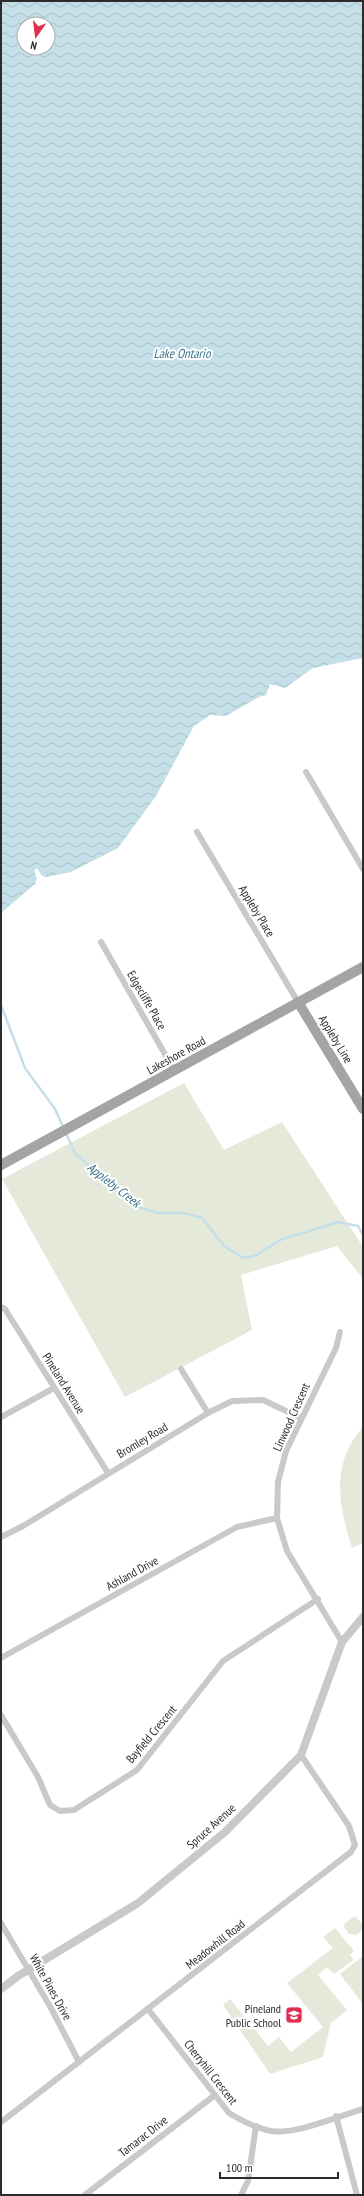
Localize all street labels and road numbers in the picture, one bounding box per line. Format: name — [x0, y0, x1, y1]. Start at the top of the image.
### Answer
street label: Appleby Place — [236, 882, 278, 940]
street label: Edgecliffe Place — [124, 968, 170, 1032]
street label: Appleby Line — [316, 1012, 356, 1066]
street label: Lakeshore Road — [144, 1033, 208, 1077]
street label: Pineland Avenue — [39, 1350, 89, 1416]
street label: Linwood Crescent — [269, 1380, 313, 1453]
street label: Bromley Road — [114, 1419, 170, 1461]
street label: Ashland Drive — [103, 1553, 161, 1593]
street label: Bayfield Crescent — [122, 1701, 180, 1766]
street label: Spruce Avenue — [184, 1800, 239, 1852]
street label: Meadowhill Road — [182, 1916, 248, 1972]
street label: White Pines Drive — [27, 1951, 75, 2023]
street label: Cherryhill Crescent — [181, 2037, 241, 2108]
street label: Tamarac Drive — [115, 2112, 171, 2160]

